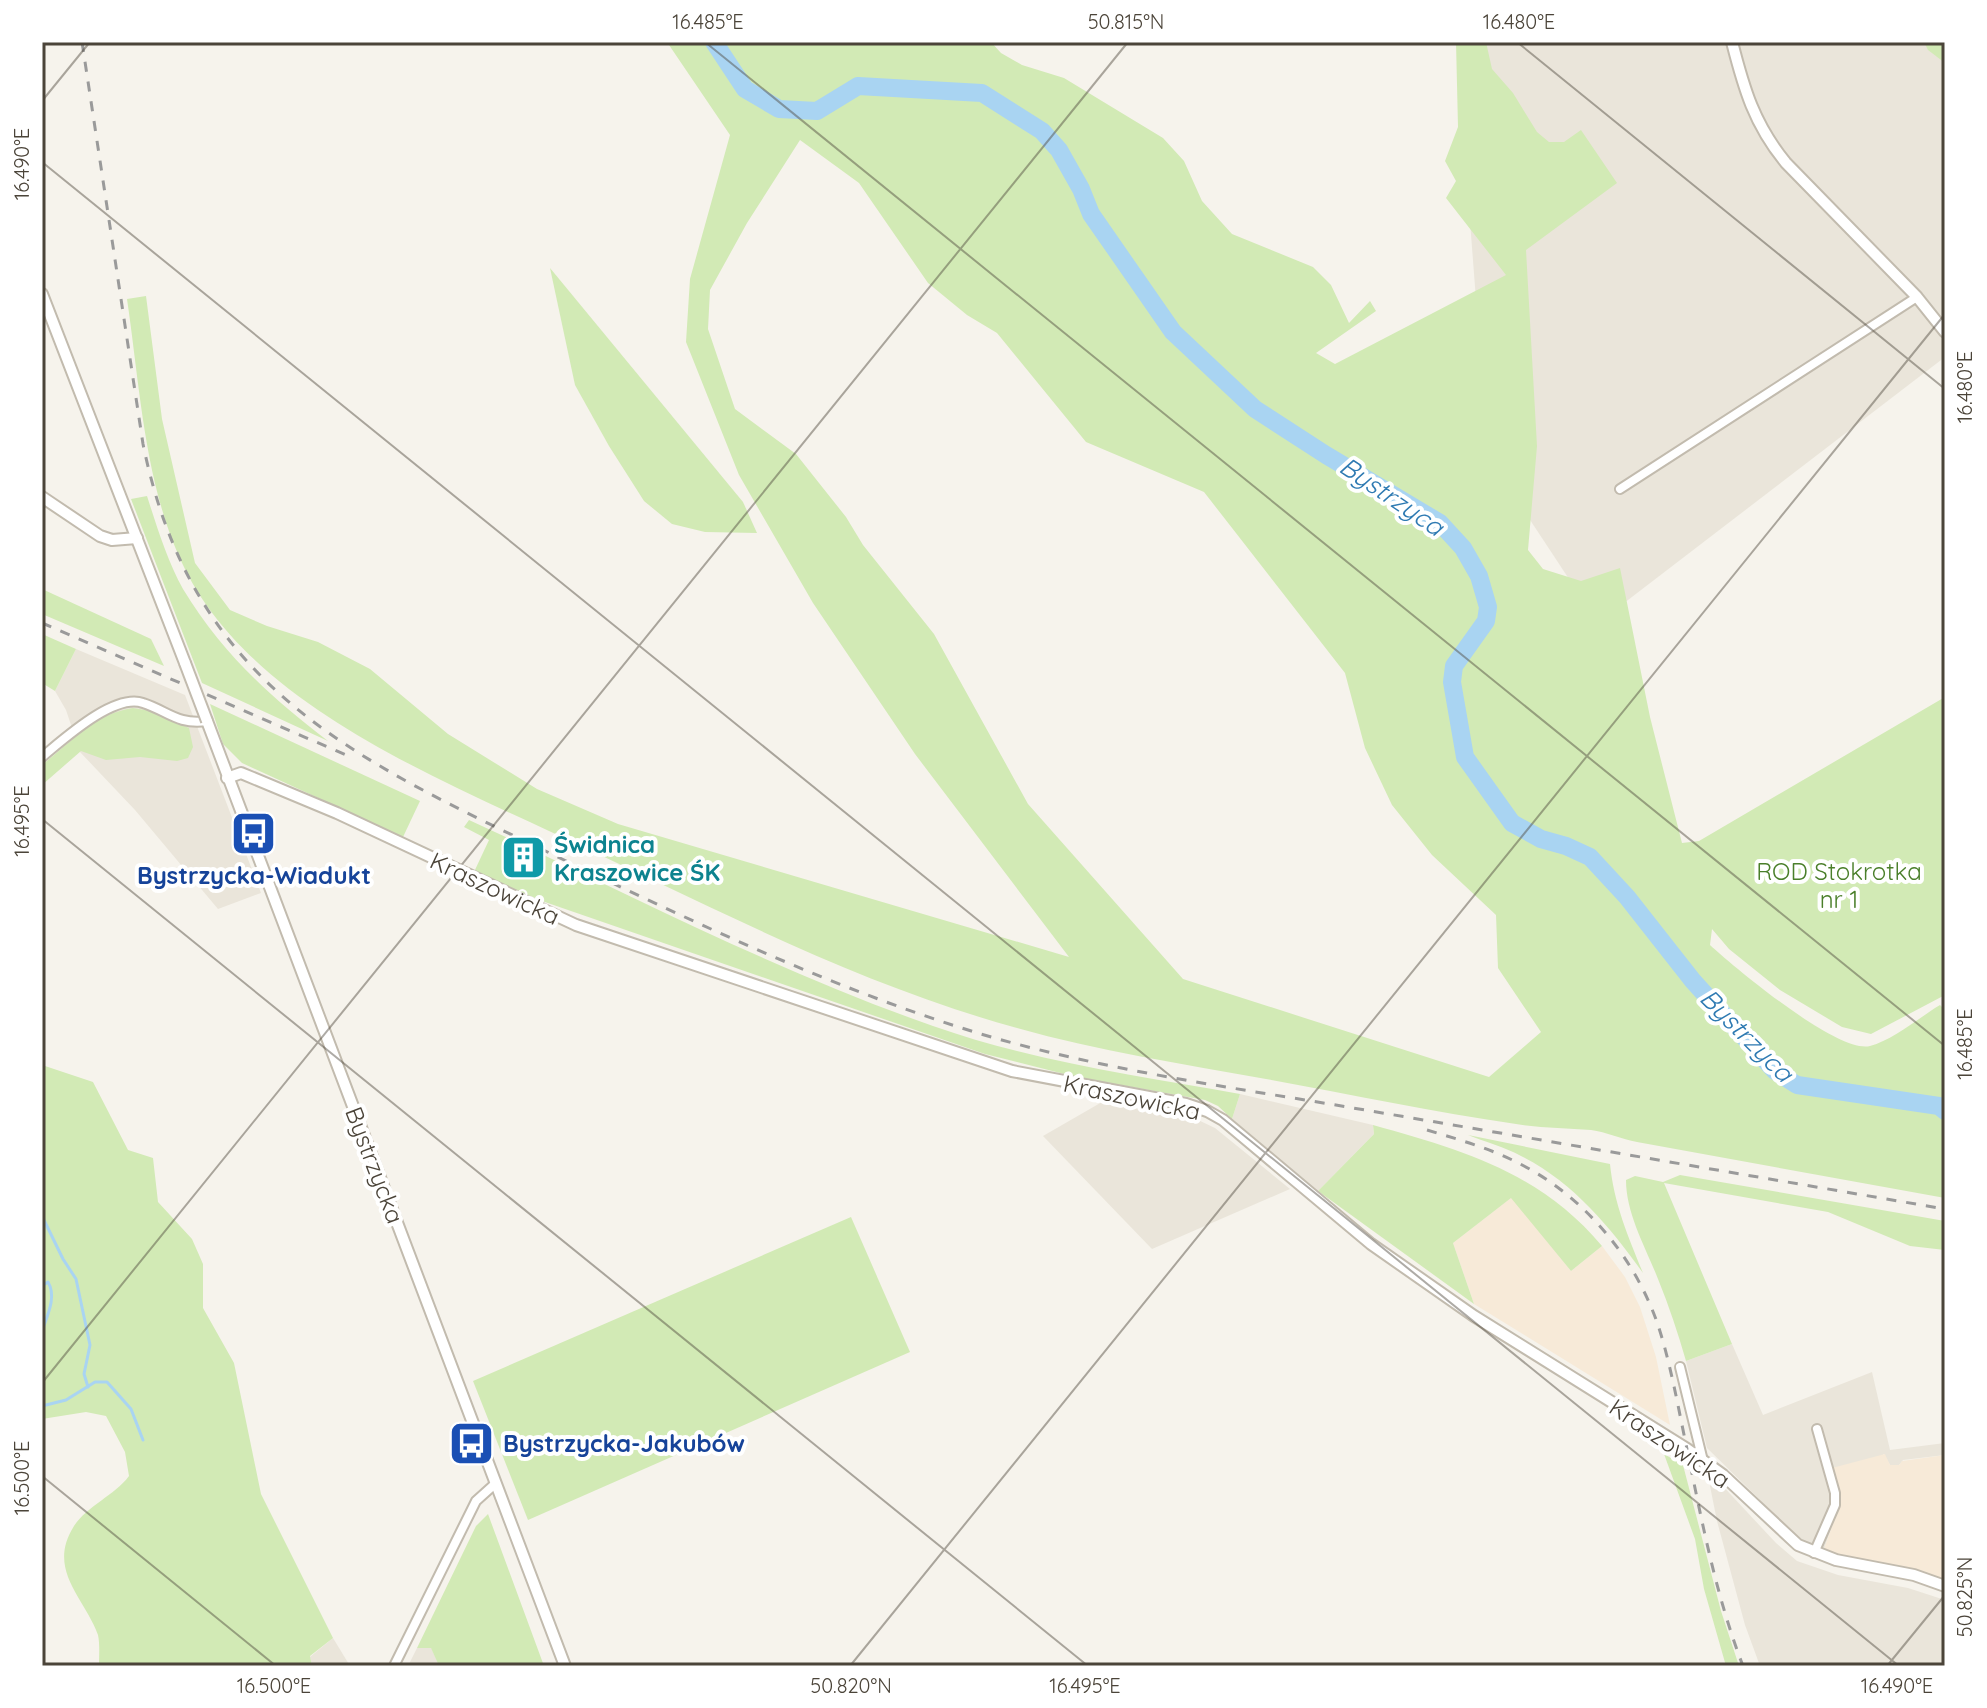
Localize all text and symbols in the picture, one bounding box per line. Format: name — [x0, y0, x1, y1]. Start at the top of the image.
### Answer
text: 16.485°E — [672, 9, 744, 34]
text: 50.815°N — [1088, 9, 1164, 34]
text: 16.480°E — [1483, 9, 1555, 34]
text: 16.490°E — [9, 128, 34, 200]
text: 16.480°E — [1952, 351, 1977, 423]
water label: Bystrzyca — [1334, 449, 1451, 544]
text: 16.495°E — [9, 785, 34, 857]
bus stop icon: Bystrzycka-Wiadukt — [230, 809, 278, 857]
place label: Świdnica Kraszowice ŚK — [554, 829, 720, 887]
building icon: Świdnica Kraszowice ŚK — [499, 834, 547, 882]
street label: Kraszowicka — [425, 845, 565, 931]
park label: ROD Stokrotka nr 1 — [1756, 856, 1922, 914]
place label: Bystrzycka-Wiadukt — [137, 860, 371, 890]
water label: Bystrzyca — [1693, 981, 1802, 1090]
text: 16.485°E — [1952, 1008, 1977, 1080]
street label: Kraszowicka — [1061, 1068, 1203, 1126]
street label: Bystrzycka — [339, 1102, 411, 1228]
street label: Kraszowicka — [1604, 1392, 1736, 1494]
bus stop icon: Bystrzycka-Jakubów — [448, 1419, 496, 1467]
place label: Bystrzycka-Jakubów — [503, 1428, 745, 1458]
text: 16.500°E — [9, 1441, 34, 1515]
text: 50.825°N — [1952, 1557, 1977, 1637]
text: 16.500°E — [237, 1673, 311, 1698]
text: 50.820°N — [810, 1673, 892, 1698]
text: 16.495°E — [1049, 1673, 1121, 1698]
text: 16.490°E — [1861, 1673, 1933, 1698]

